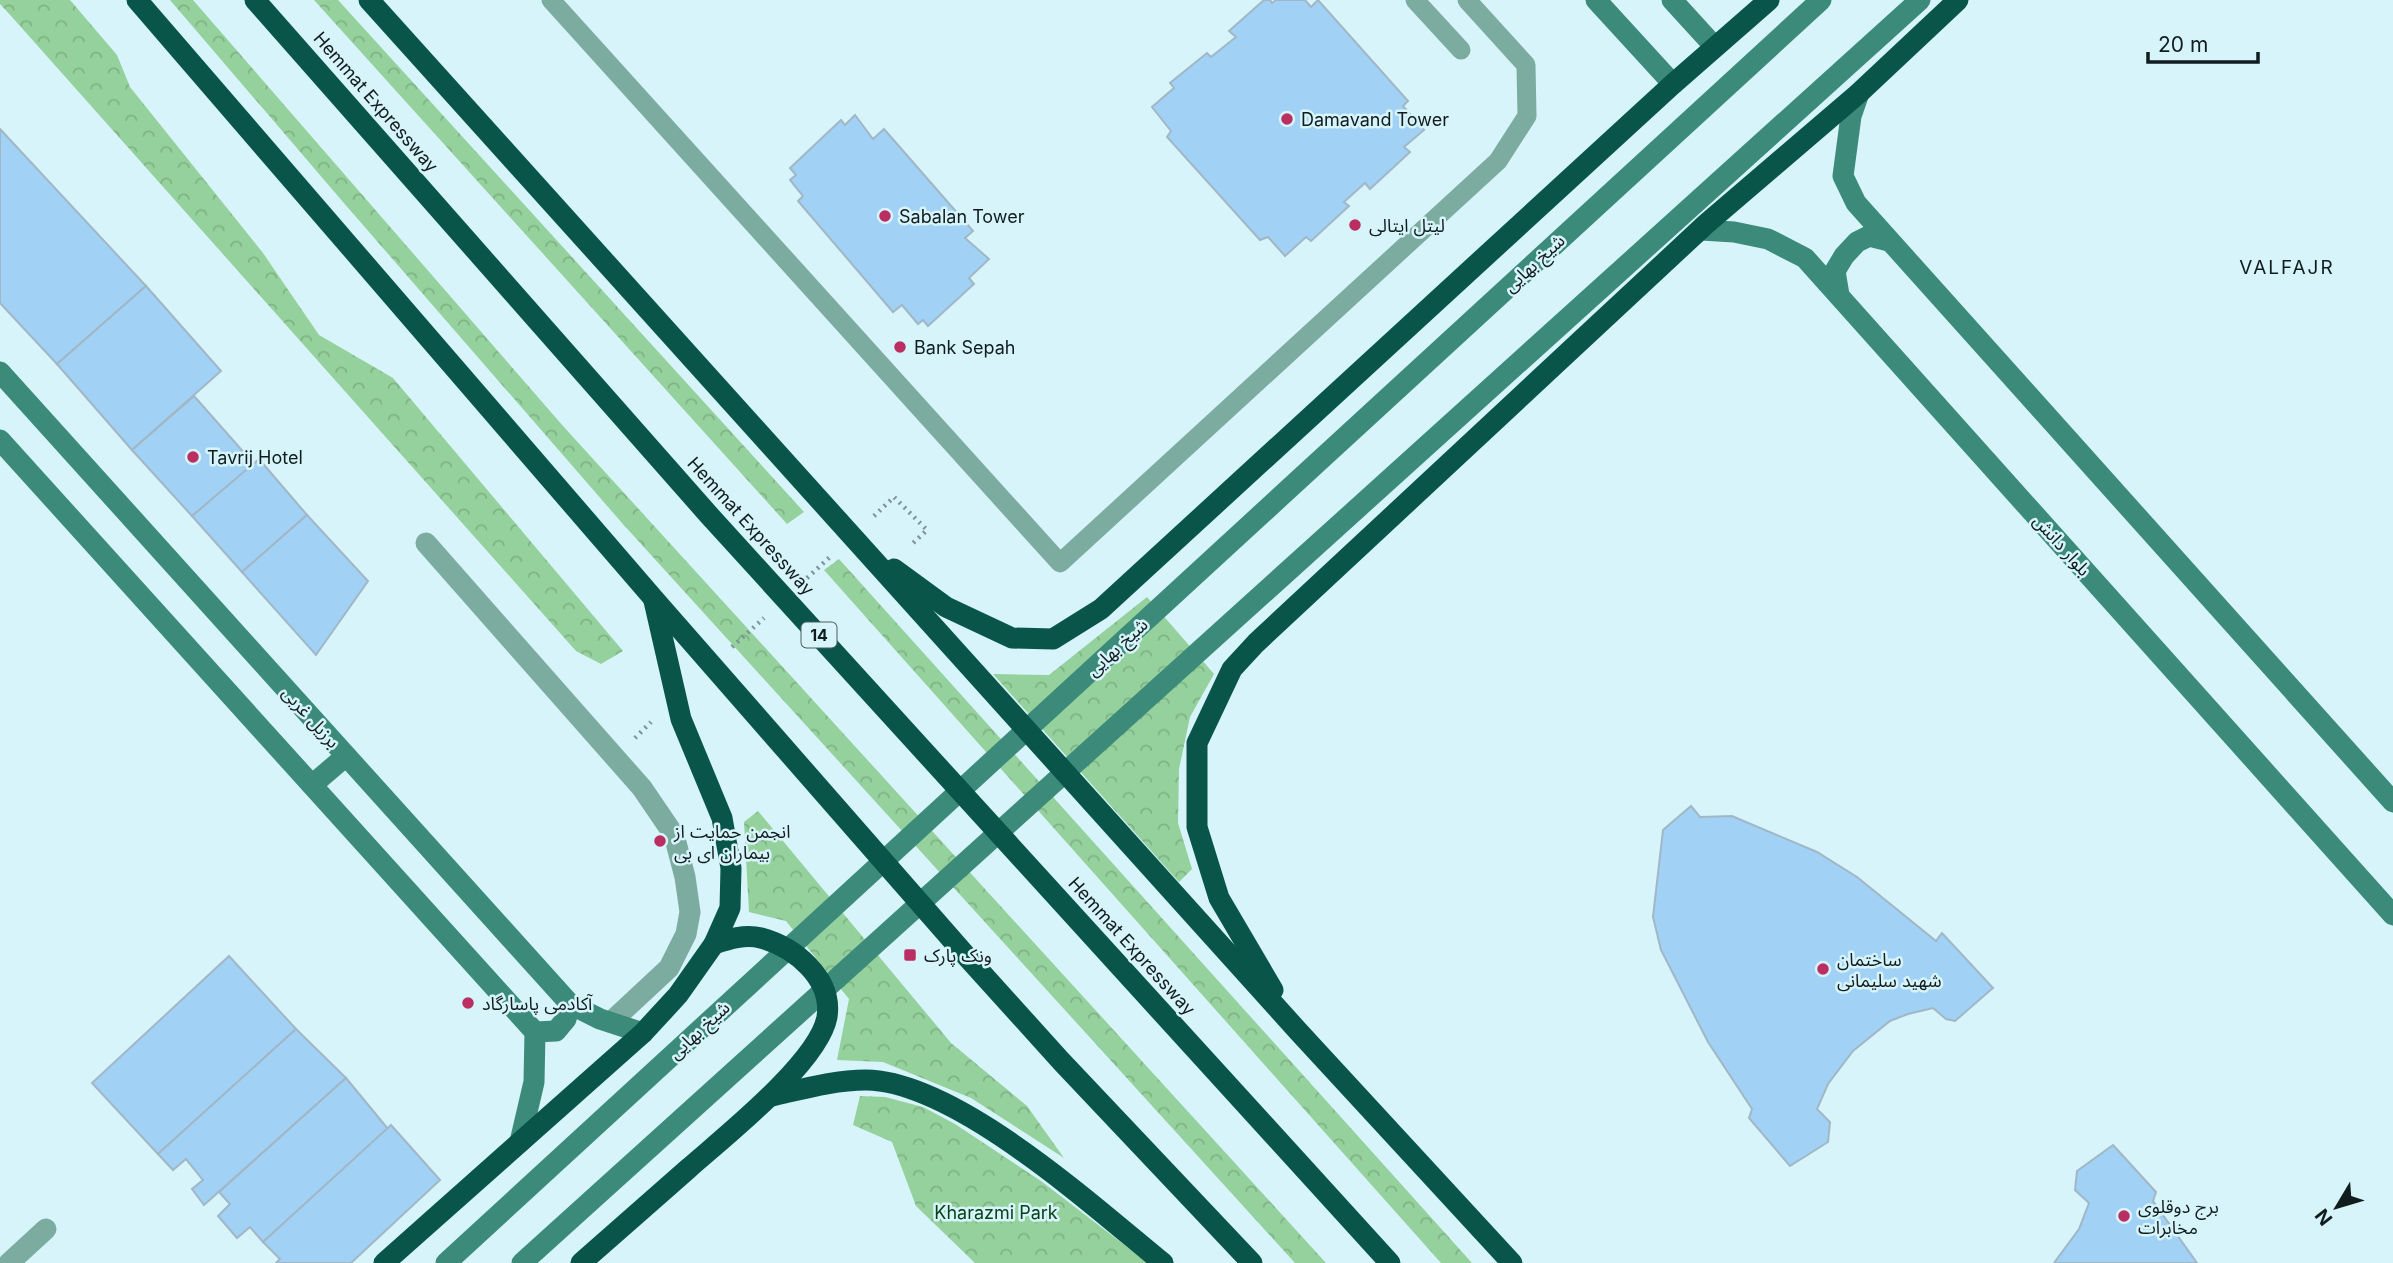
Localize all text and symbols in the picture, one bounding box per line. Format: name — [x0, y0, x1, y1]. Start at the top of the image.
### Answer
scale bar — [2148, 21, 2258, 65]
street label: Hemmat Expressway — [309, 28, 443, 176]
text: 20 m — [2158, 32, 2208, 57]
place label: Damavand Tower — [1301, 109, 1449, 130]
marker: Damavand Tower — [1279, 111, 1295, 127]
place label: Sabalan Tower — [899, 206, 1025, 227]
marker: Sabalan Tower — [877, 208, 893, 224]
place label: لیتل ایتالی — [1369, 215, 1445, 237]
marker: لیتل ایتالی — [1347, 217, 1363, 233]
street label: شیخ بهایی — [1499, 230, 1571, 299]
district label: VALFAJR — [2239, 256, 2335, 279]
place label: Bank Sepah — [914, 337, 1015, 358]
marker: Bank Sepah — [892, 339, 908, 355]
place label: Tavrij Hotel — [207, 447, 303, 468]
marker: Tavrij Hotel — [185, 449, 201, 465]
street label: Hemmat Expressway — [683, 453, 819, 599]
street label: بلوار دانش — [2028, 510, 2095, 581]
street label: شیخ بهایی — [1082, 614, 1154, 683]
road number: 14 — [802, 622, 836, 648]
street label: برزیل غربی — [277, 682, 344, 753]
place label: انجمن حمایت از بیماران ای بی — [673, 821, 790, 864]
marker: انجمن حمایت از بیماران ای بی — [652, 833, 668, 849]
street label: Hemmat Expressway — [1064, 873, 1200, 1019]
place label: ونک پارک — [924, 945, 992, 967]
marker: ونک پارک — [902, 947, 918, 963]
place label: ساختمان شهید سلیمانی — [1837, 949, 1942, 992]
marker: ساختمان شهید سلیمانی — [1815, 961, 1831, 977]
place label: آکادمی پاسارگاد — [482, 993, 593, 1015]
marker: آکادمی پاسارگاد — [460, 995, 476, 1011]
street label: شیخ بهایی — [664, 997, 736, 1066]
north arrow — [2302, 1172, 2372, 1242]
place label: برج دوقلوی مخابرات — [2138, 1196, 2219, 1239]
park label: Kharazmi Park — [934, 1202, 1058, 1223]
text: N — [2310, 1204, 2338, 1230]
marker: برج دوقلوی مخابرات — [2116, 1208, 2132, 1224]

